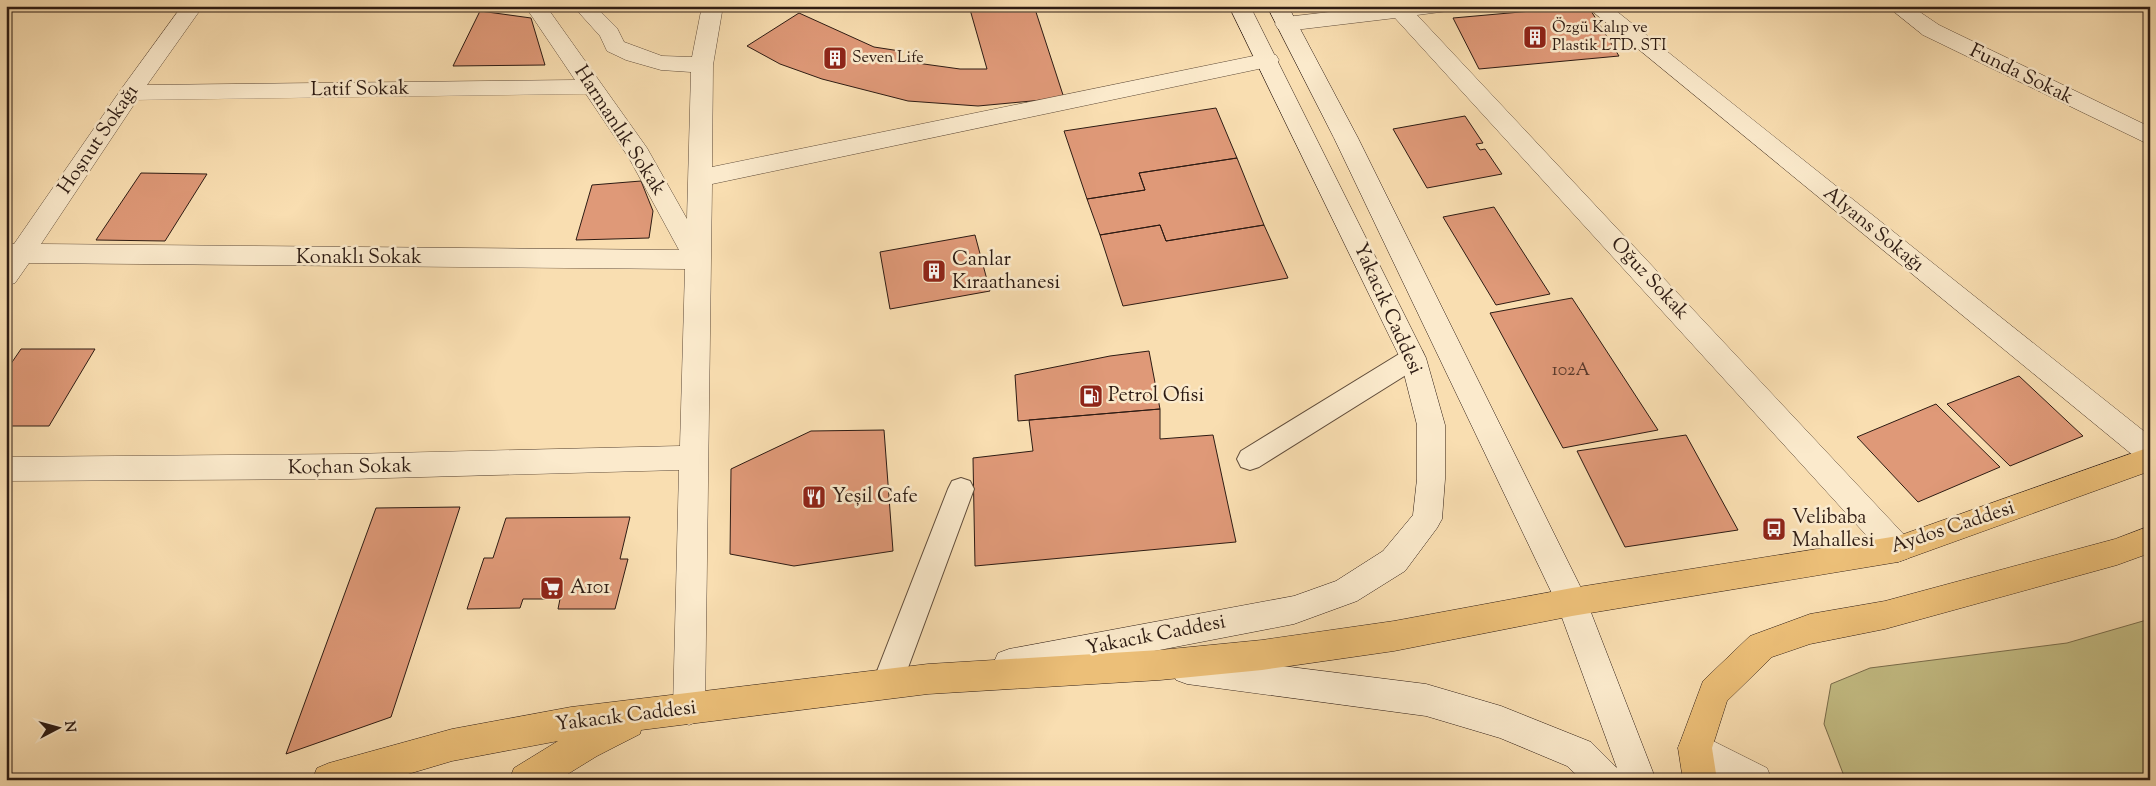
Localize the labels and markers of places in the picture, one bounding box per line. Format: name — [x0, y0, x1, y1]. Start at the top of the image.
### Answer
place label: Özgü Kalıp ve Plastik LTD. STI — [1552, 17, 1667, 58]
building icon: Özgü Kalıp ve Plastik LTD. STI — [1522, 24, 1548, 50]
building icon: Seven Life — [822, 45, 848, 71]
place label: Seven Life — [852, 47, 924, 70]
place label: Canlar Kıraathanesi — [952, 246, 1060, 298]
building icon: Canlar Kıraathanesi — [921, 258, 947, 284]
place label: Petrol Ofisi — [1108, 382, 1204, 411]
fuel station icon: Petrol Ofisi — [1078, 383, 1104, 409]
place label: Yeşil Cafe — [832, 483, 918, 512]
restaurant icon: Yeşil Cafe — [801, 484, 827, 510]
place label: Velibaba Mahallesi — [1792, 504, 1875, 556]
bus stop icon: Velibaba Mahallesi — [1761, 516, 1787, 542]
place label: A101 — [570, 574, 610, 603]
supermarket icon: A101 — [539, 575, 565, 601]

